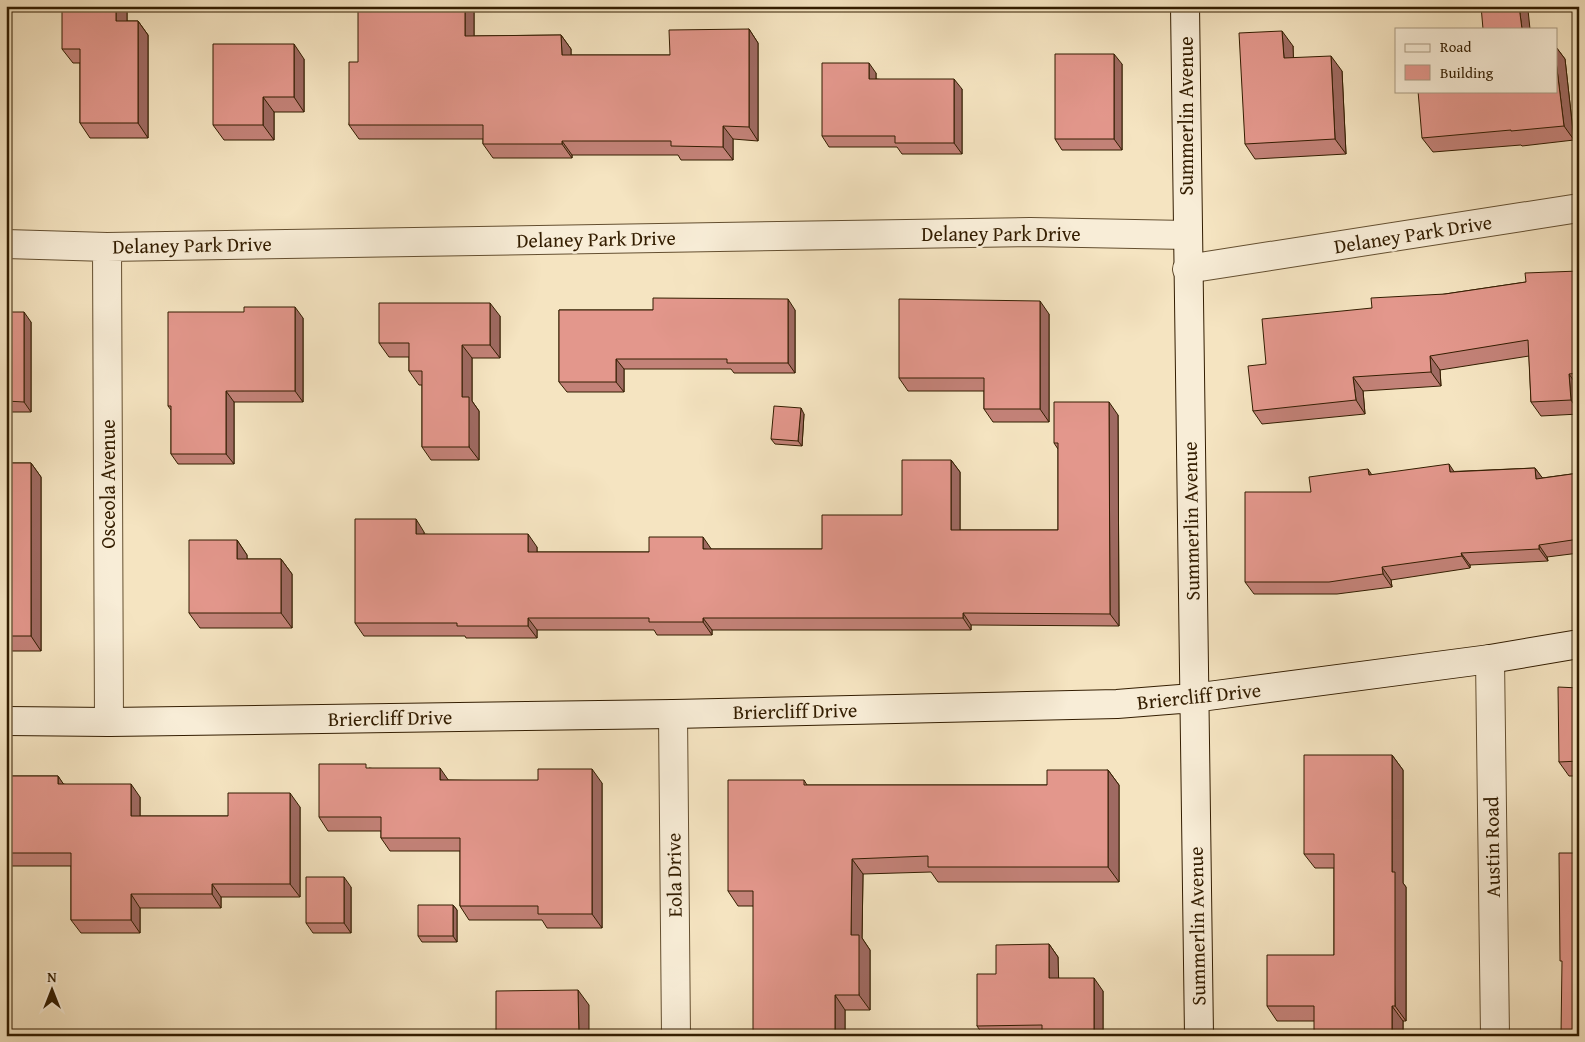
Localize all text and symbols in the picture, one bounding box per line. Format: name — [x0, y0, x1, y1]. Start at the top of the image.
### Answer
legend — [1395, 28, 1558, 92]
street label: Summerlin Avenue — [1171, 36, 1200, 196]
text: Road — [1440, 36, 1471, 57]
text: Building — [1440, 62, 1494, 83]
street label: Delaney Park Drive — [1332, 207, 1494, 260]
street label: Delaney Park Drive — [921, 219, 1081, 248]
street label: Delaney Park Drive — [516, 223, 676, 254]
street label: Delaney Park Drive — [112, 229, 272, 260]
street label: Osceola Avenue — [93, 419, 122, 549]
street label: Summerlin Avenue — [1175, 441, 1206, 601]
street label: Briercliff Drive — [1136, 675, 1262, 716]
street label: Briercliff Drive — [733, 695, 857, 726]
street label: Briercliff Drive — [328, 702, 452, 733]
street label: Austin Road — [1476, 796, 1507, 898]
street label: Eola Drive — [658, 832, 689, 918]
street label: Summerlin Avenue — [1181, 846, 1212, 1006]
north arrow — [28, 964, 78, 1014]
text: N — [47, 967, 57, 987]

